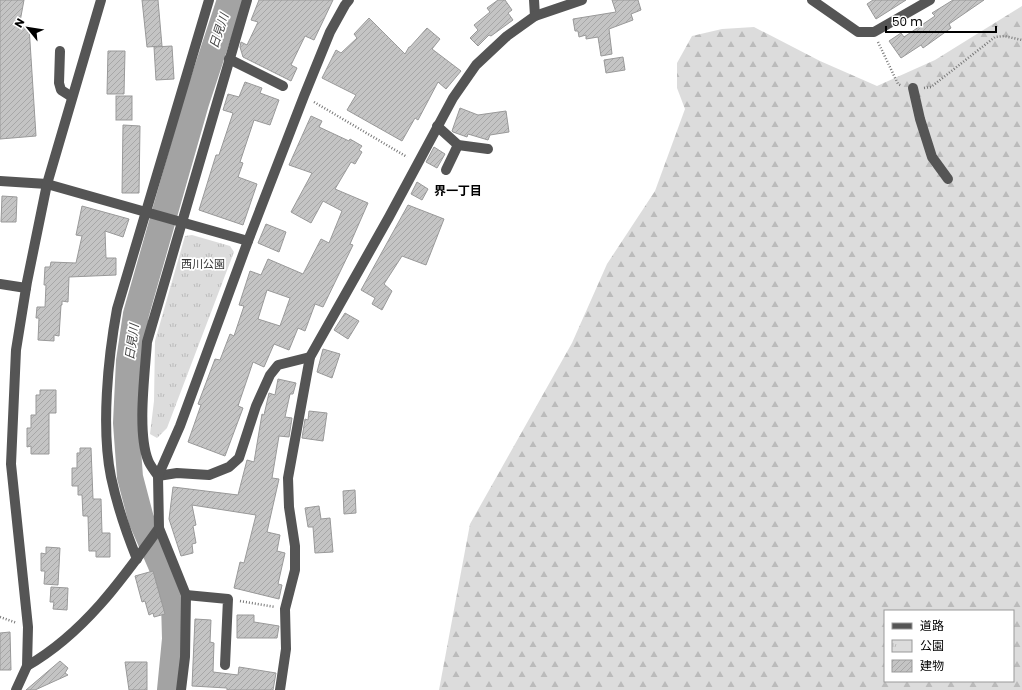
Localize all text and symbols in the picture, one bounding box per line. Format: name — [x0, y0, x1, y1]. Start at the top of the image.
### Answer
north arrow — [8, 8, 48, 48]
scale bar — [886, 8, 996, 34]
water label: 日見川 — [205, 9, 233, 51]
text: 50 m — [892, 13, 923, 30]
text: N — [10, 15, 28, 31]
district label: 界一丁目 — [434, 182, 482, 199]
park label: 西川公園 — [181, 256, 225, 272]
water label: 日見川 — [121, 321, 143, 361]
legend — [884, 610, 1014, 682]
text: 道路 — [920, 617, 944, 634]
text: 公園 — [920, 637, 944, 654]
text: 建物 — [920, 657, 944, 674]

